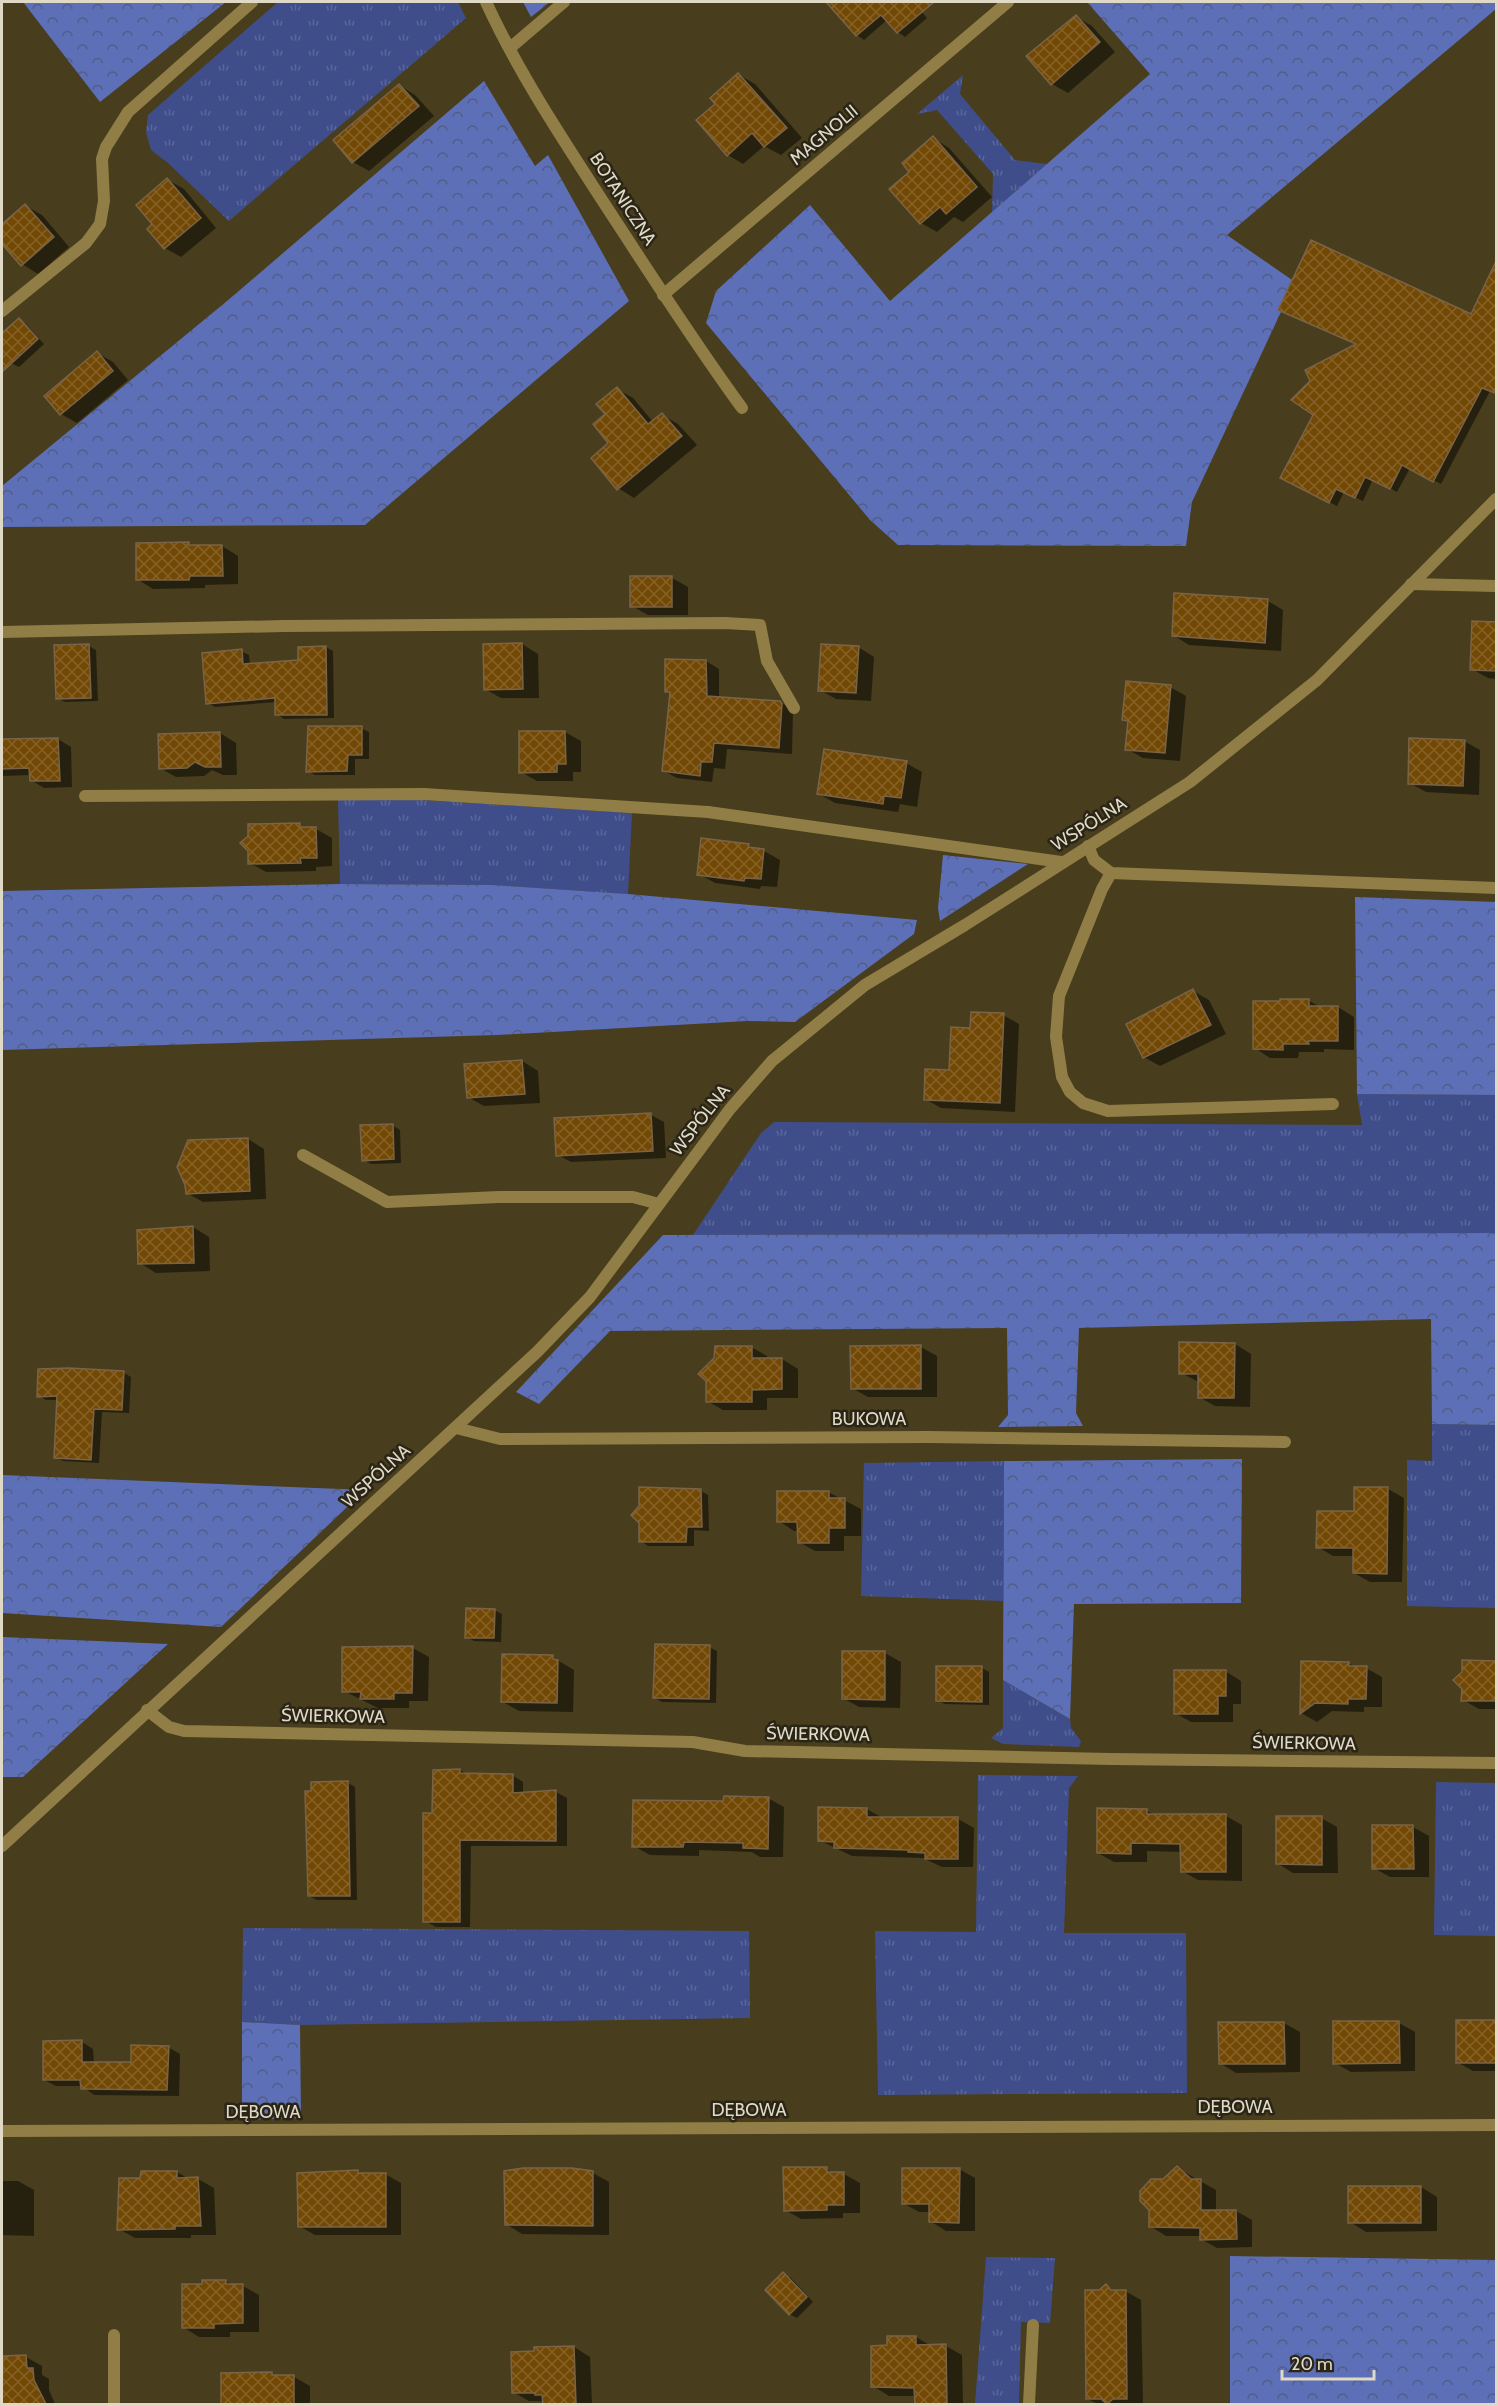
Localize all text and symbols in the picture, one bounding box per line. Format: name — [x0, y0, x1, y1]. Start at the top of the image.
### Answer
street label: MAGNOLII — [785, 100, 863, 170]
street label: BOTANICZNA — [585, 149, 661, 249]
street label: WSPÓLNA — [1047, 792, 1131, 856]
street label: WSPÓLNA — [665, 1080, 735, 1160]
street label: BUKOWA — [832, 1408, 906, 1430]
street label: WSPÓLNA — [337, 1440, 415, 1512]
street label: ŚWIERKOWA — [281, 1704, 385, 1728]
street label: ŚWIERKOWA — [766, 1722, 870, 1746]
street label: ŚWIERKOWA — [1252, 1731, 1356, 1755]
street label: DĘBOWA — [1198, 2096, 1272, 2118]
street label: DĘBOWA — [712, 2099, 786, 2121]
street label: DĘBOWA — [226, 2101, 300, 2123]
scale bar — [1282, 2343, 1374, 2381]
text: 20 m — [1291, 2353, 1333, 2375]

